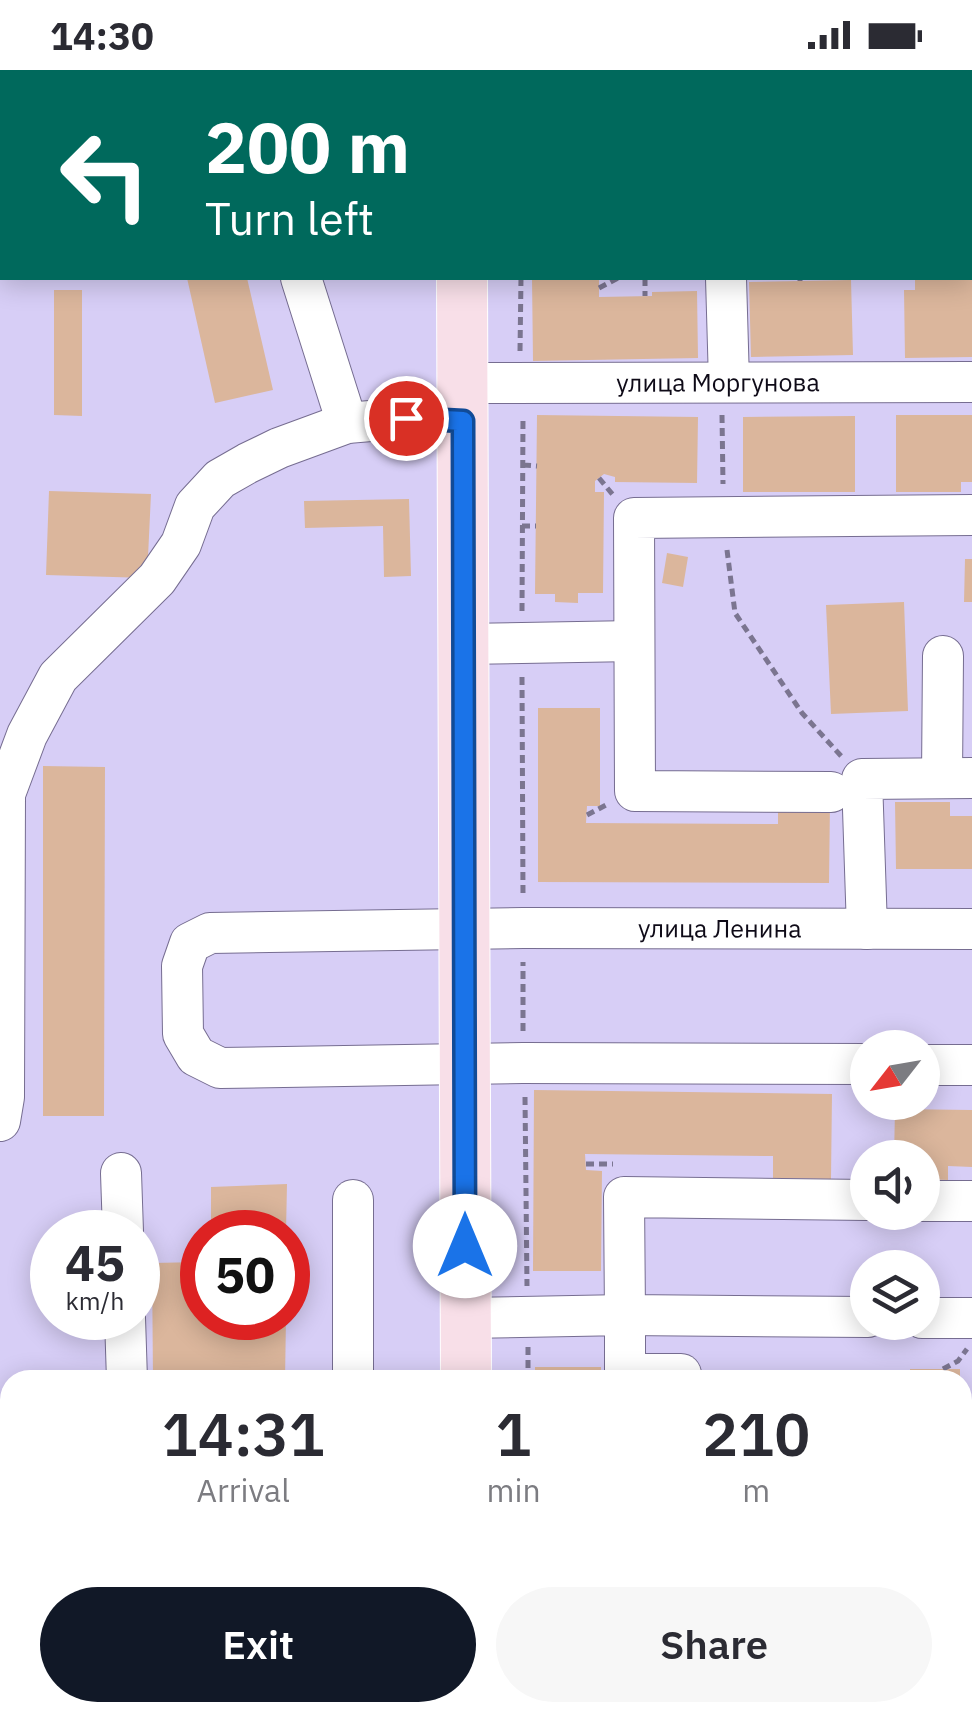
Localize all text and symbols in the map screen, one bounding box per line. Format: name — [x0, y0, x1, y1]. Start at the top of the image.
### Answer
text: 14:30 — [50, 11, 154, 60]
text: 200 m — [205, 101, 410, 192]
icon: left — [40, 110, 170, 240]
text: Turn left — [205, 189, 374, 247]
street label: улица Моргунова — [616, 365, 820, 399]
pin — [364, 376, 449, 461]
icon: arrive — [379, 391, 434, 446]
street label: улица Ленина — [638, 911, 802, 945]
north arrow — [850, 1030, 940, 1120]
map controls — [850, 1030, 940, 1340]
button: sound — [850, 1140, 940, 1230]
position arrow — [413, 1194, 517, 1298]
speed limit sign: 50 — [180, 1210, 310, 1340]
text: 45 — [65, 1230, 125, 1295]
button: layers — [850, 1250, 940, 1340]
text: km/h — [66, 1284, 124, 1317]
text: 14:31 — [162, 1394, 325, 1473]
text: 1 — [496, 1394, 532, 1473]
text: 210 — [702, 1394, 810, 1473]
text: Arrival — [197, 1469, 290, 1511]
text: min — [486, 1469, 541, 1511]
text: m — [742, 1469, 770, 1511]
button: Exit — [40, 1587, 476, 1702]
button: Share — [496, 1587, 932, 1702]

